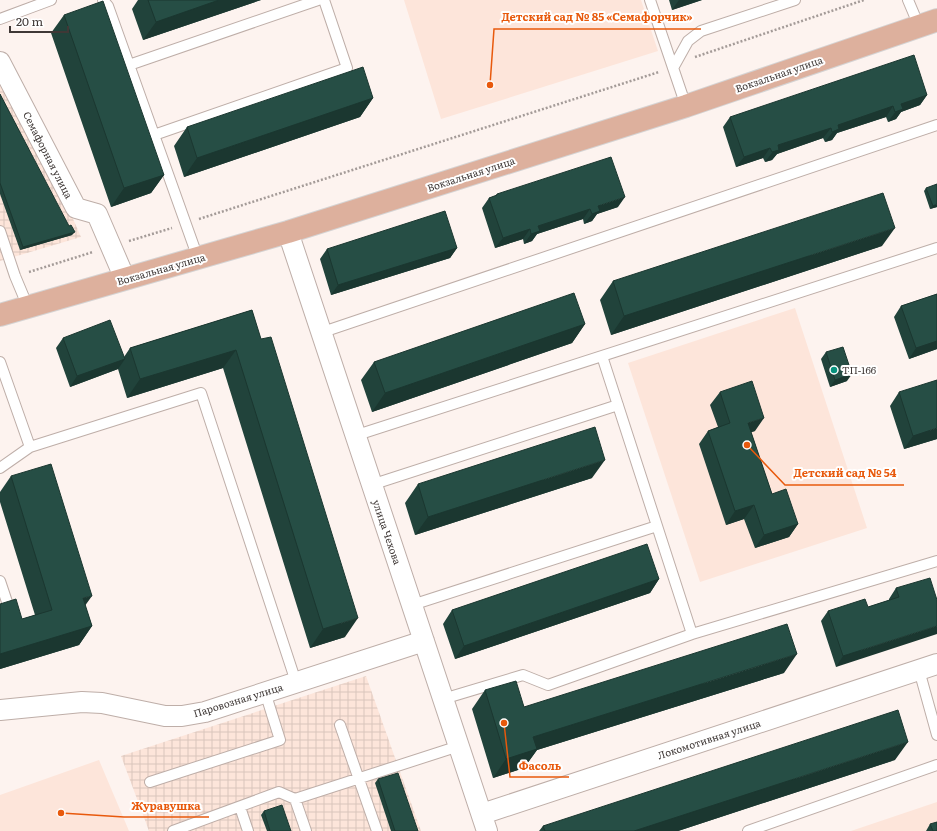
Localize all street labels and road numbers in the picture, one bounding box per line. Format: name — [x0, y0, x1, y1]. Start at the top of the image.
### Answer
street label: Вокзальная улица — [733, 51, 825, 96]
street label: Семафорная улица — [20, 109, 77, 202]
street label: Вокзальная улица — [425, 152, 517, 195]
street label: Вокзальная улица — [115, 249, 207, 288]
street label: улица Чехова — [369, 497, 406, 567]
street label: Паровозная улица — [191, 679, 285, 720]
street label: Локомотивная улица — [655, 715, 763, 762]

